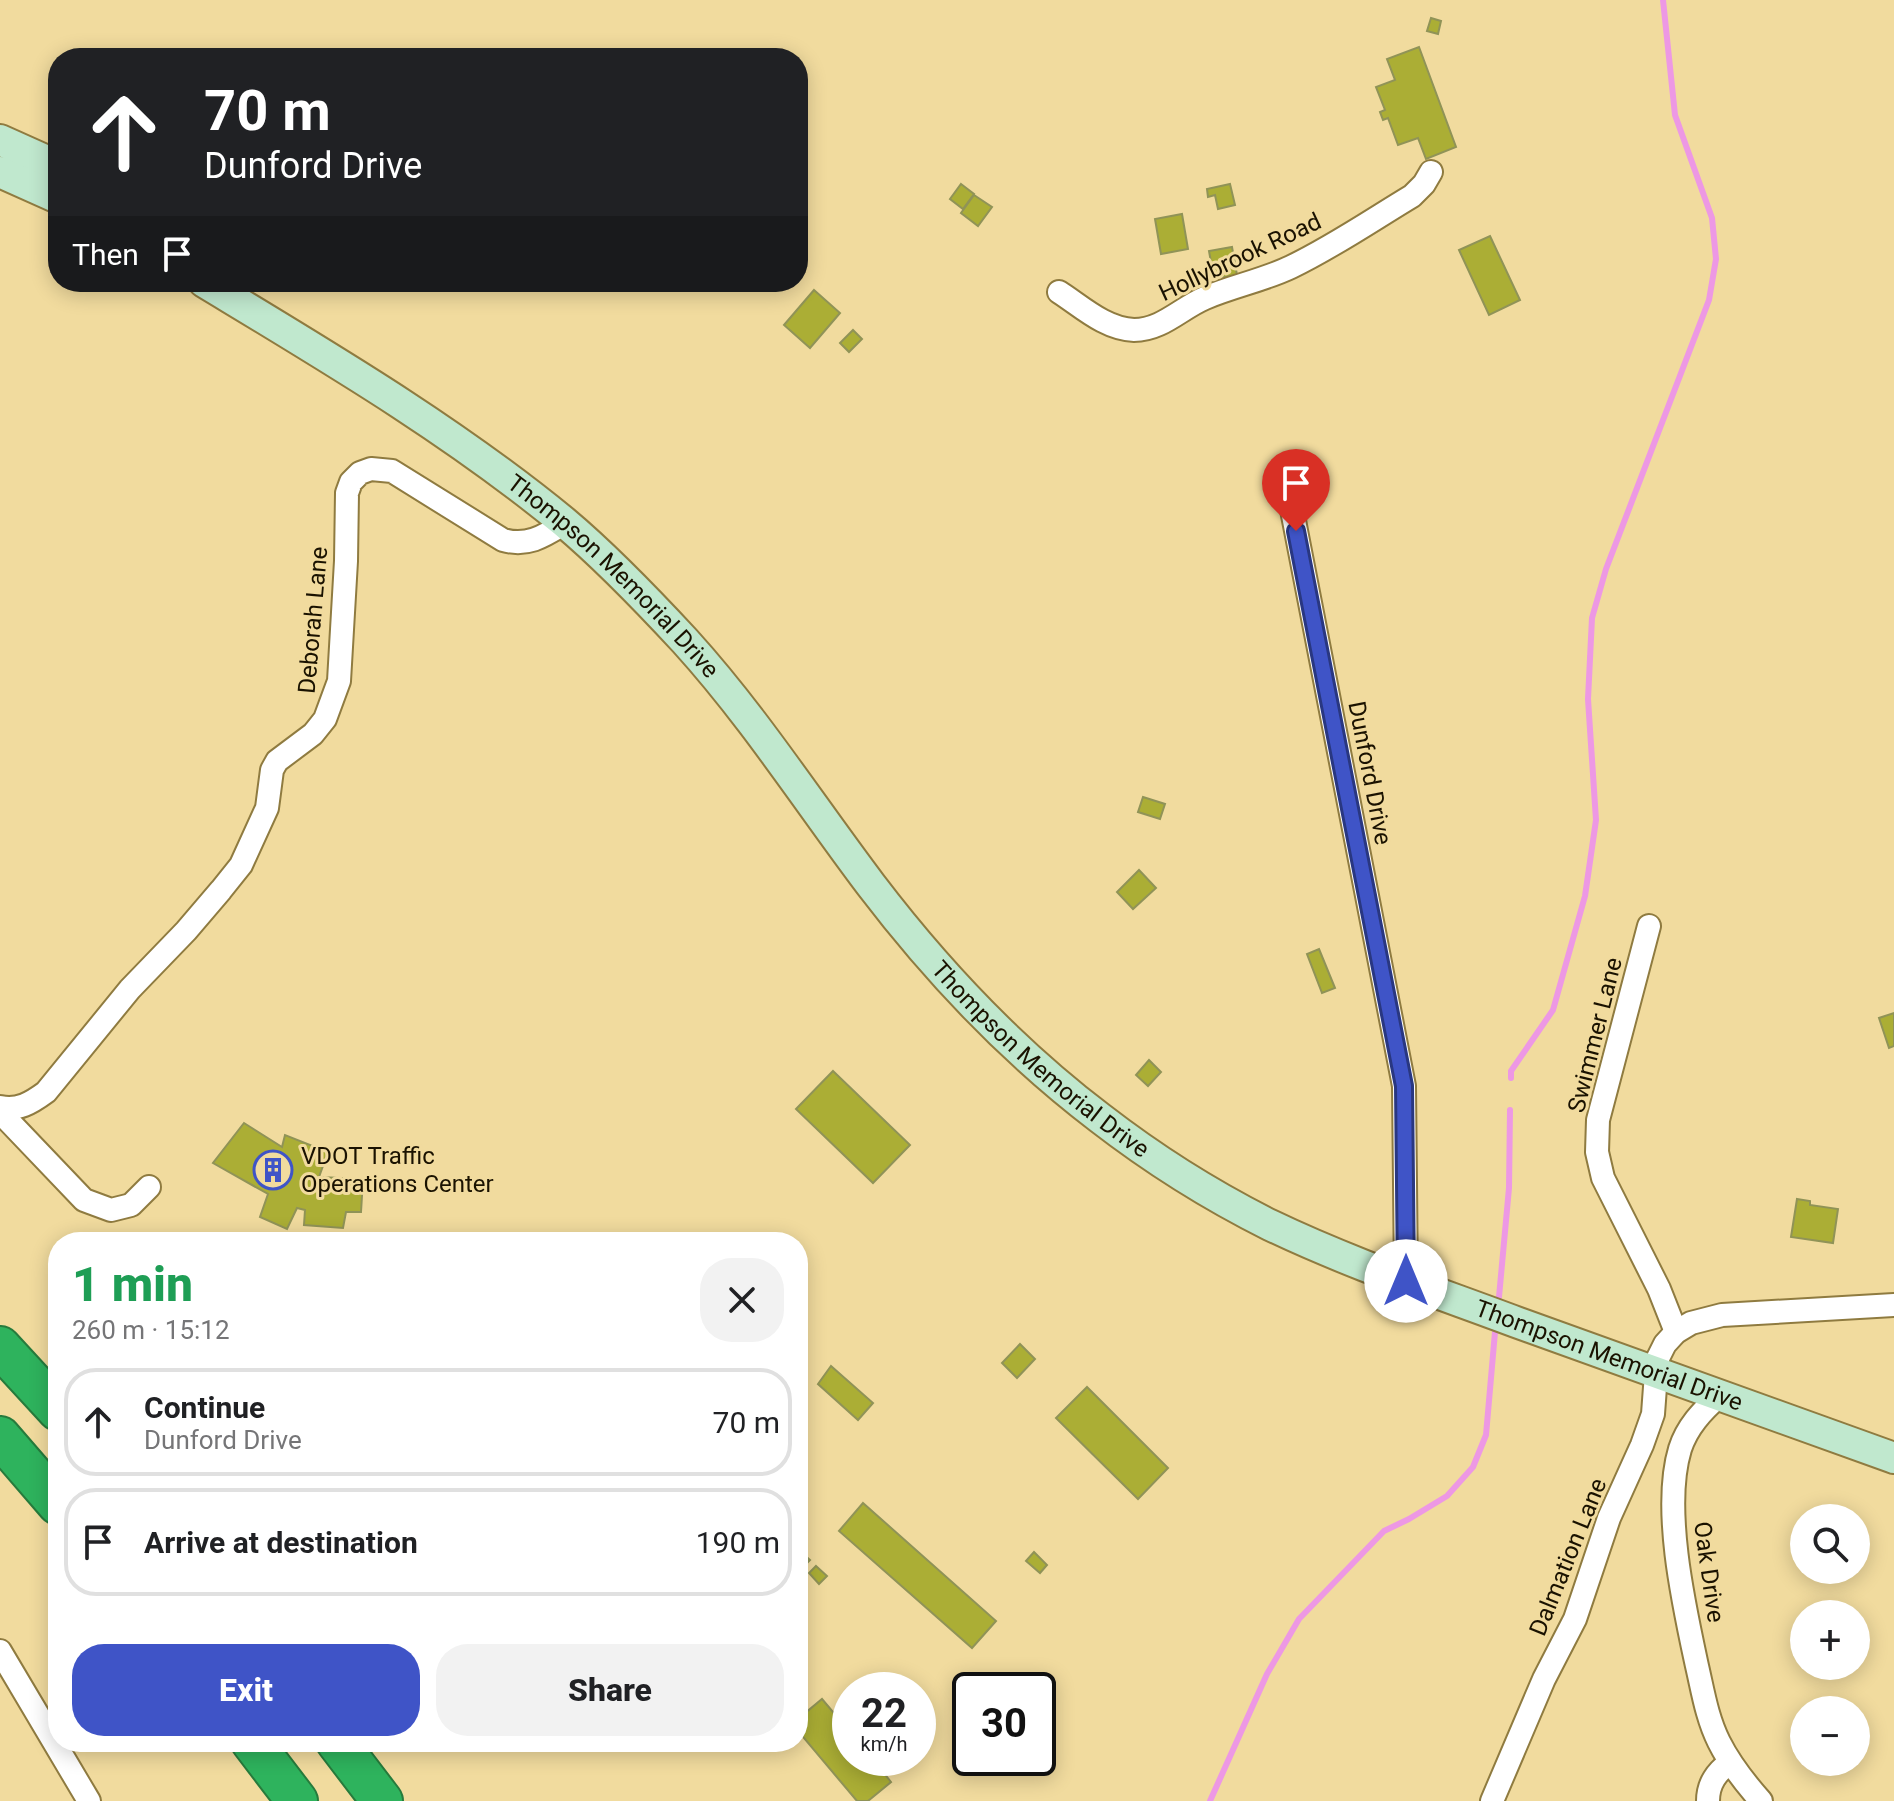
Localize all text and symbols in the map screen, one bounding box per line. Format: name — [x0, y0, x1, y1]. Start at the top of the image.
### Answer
text: 70 m — [204, 78, 331, 144]
icon: ahead — [72, 80, 176, 184]
text: Dunford Drive — [204, 145, 422, 187]
street label: Hollybrook Road — [1154, 207, 1326, 307]
icon: arrive — [155, 232, 199, 276]
text: Then — [72, 237, 139, 272]
pin — [1262, 449, 1330, 531]
icon: arrive — [1274, 461, 1318, 505]
street label: Thompson Memorial Drive — [502, 469, 725, 683]
street label: Deborah Lane — [293, 545, 333, 695]
street label: Dunford Drive — [1342, 699, 1398, 847]
street label: Swimmer Lane — [1562, 954, 1628, 1116]
street label: Thompson Memorial Drive — [926, 955, 1155, 1163]
place label: VDOT Traffic Operations Center — [301, 1142, 494, 1198]
building icon: VDOT Traffic Operations Center — [252, 1149, 294, 1191]
position arrow — [1364, 1239, 1448, 1323]
text: 1 min — [72, 1256, 193, 1313]
button: close — [700, 1258, 784, 1342]
street label: Thompson Memorial Drive — [1471, 1294, 1746, 1417]
text: 260 m · 15:12 — [72, 1315, 230, 1345]
text: Continue — [144, 1390, 265, 1425]
icon: ahead — [76, 1400, 120, 1444]
text: 70 m — [713, 1405, 780, 1440]
text: Dunford Drive — [144, 1425, 302, 1455]
street label: Dalmation Lane — [1524, 1474, 1612, 1640]
map controls — [1790, 1504, 1870, 1776]
button: search — [1790, 1504, 1870, 1584]
icon: arrive — [76, 1520, 120, 1564]
street label: Oak Drive — [1688, 1520, 1730, 1624]
text: Arrive at destination — [144, 1525, 418, 1560]
text: 190 m — [696, 1525, 780, 1560]
button: + — [1790, 1600, 1870, 1680]
button: Exit — [72, 1644, 420, 1736]
button: Share — [436, 1644, 784, 1736]
speed limit sign: 30 — [952, 1672, 1056, 1776]
text: 22 — [861, 1690, 907, 1737]
button: − — [1790, 1696, 1870, 1776]
text: km/h — [861, 1732, 907, 1756]

